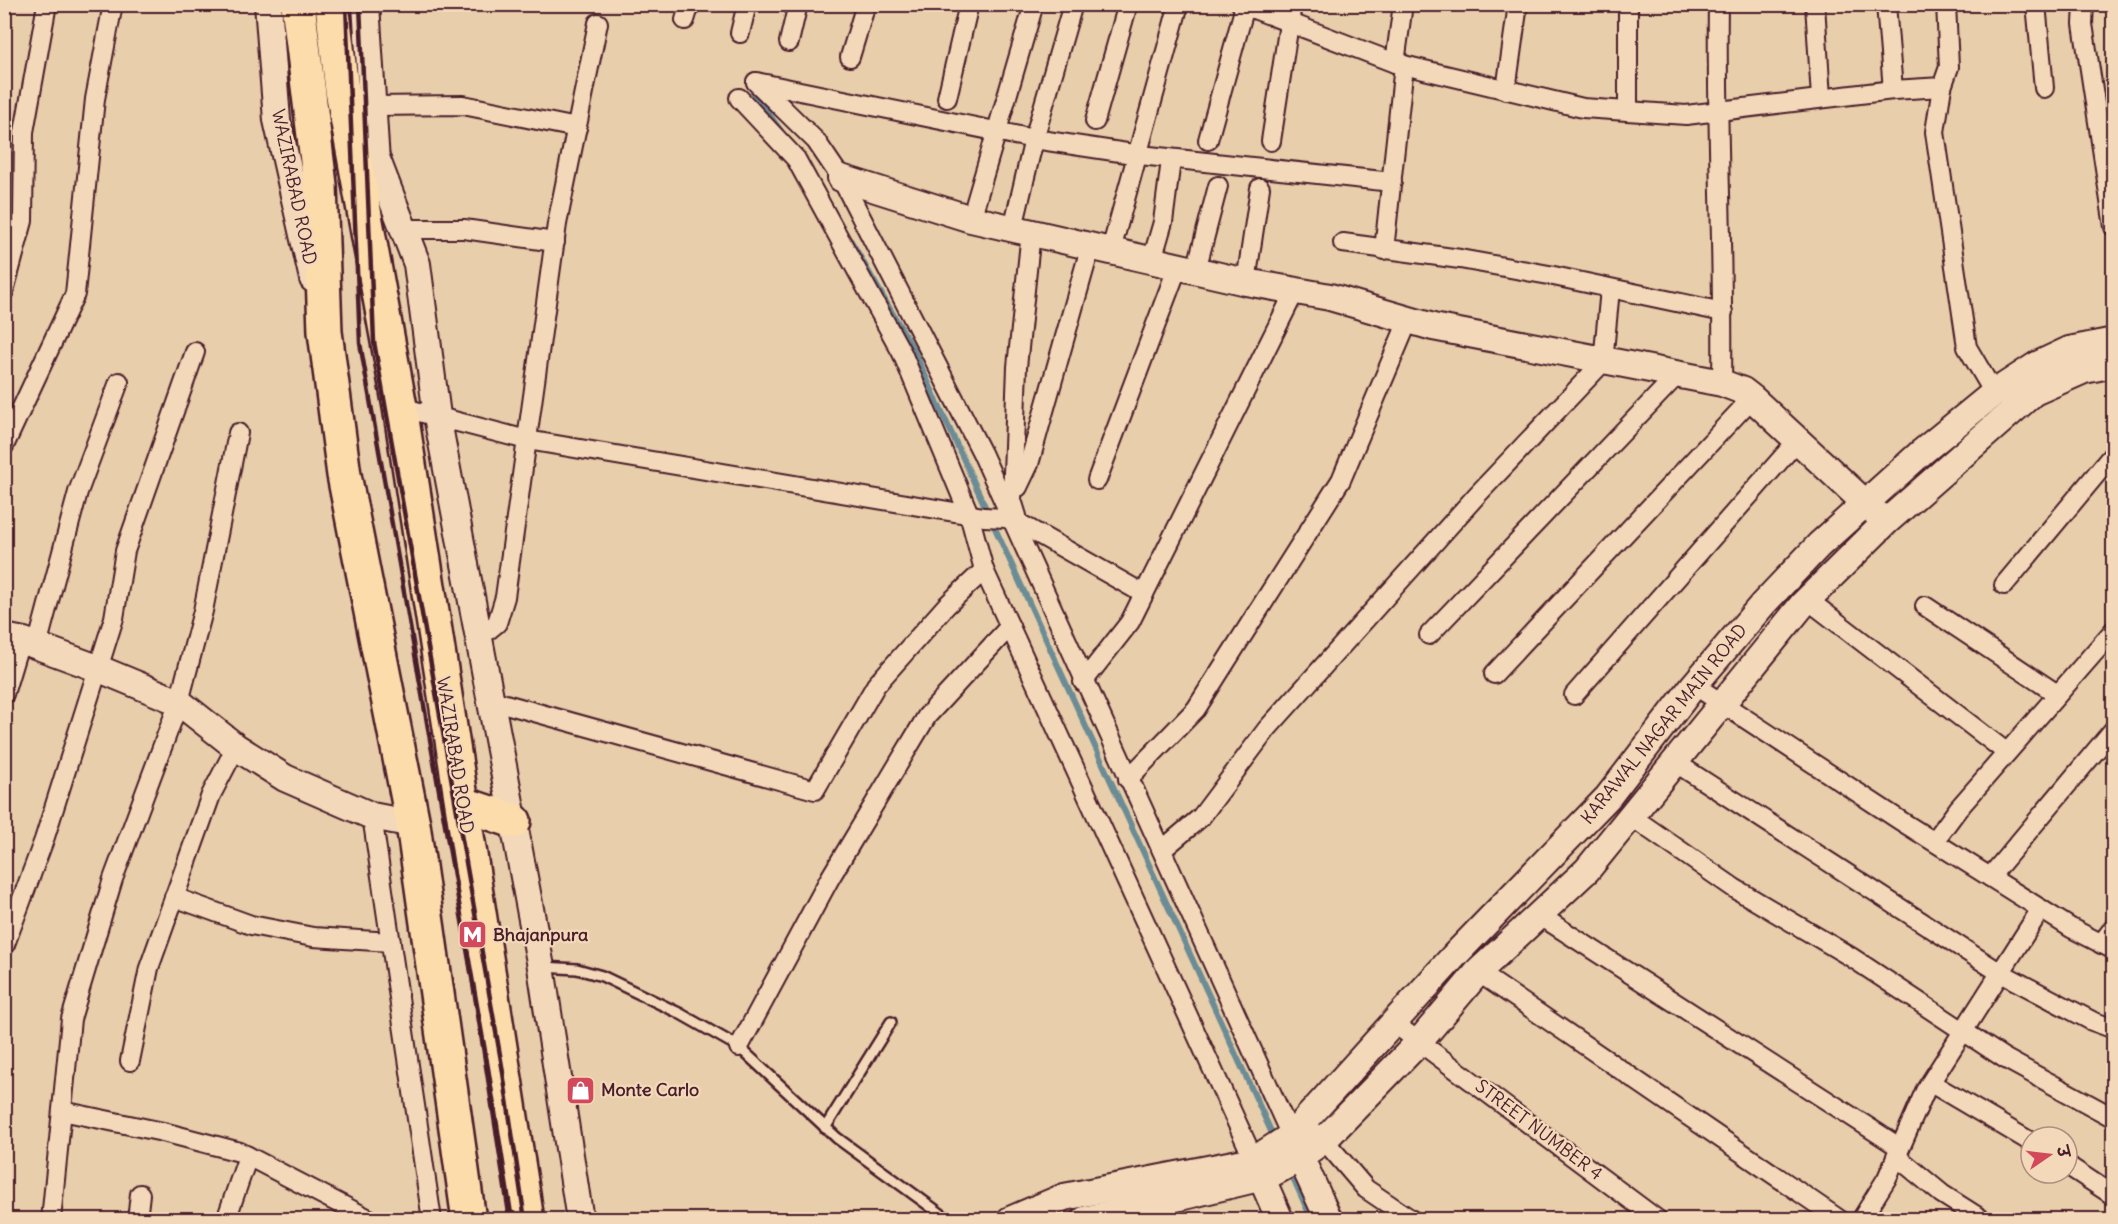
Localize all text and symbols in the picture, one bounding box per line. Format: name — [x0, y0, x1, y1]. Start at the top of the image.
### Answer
street label: WAZIRABAD ROAD — [267, 107, 322, 267]
street label: KARAWAL NAGAR MAIN ROAD — [1576, 619, 1752, 829]
street label: WAZIRABAD ROAD — [432, 675, 479, 835]
metro station icon: Bhajanpura — [456, 919, 488, 951]
place label: Bhajanpura — [493, 923, 588, 946]
shop icon: Monte Carlo — [564, 1074, 596, 1106]
street label: STREET NUMBER 4 — [1471, 1074, 1608, 1185]
place label: Monte Carlo — [601, 1078, 699, 1101]
north arrow — [2019, 1125, 2079, 1185]
text: उ — [2052, 1142, 2075, 1160]

